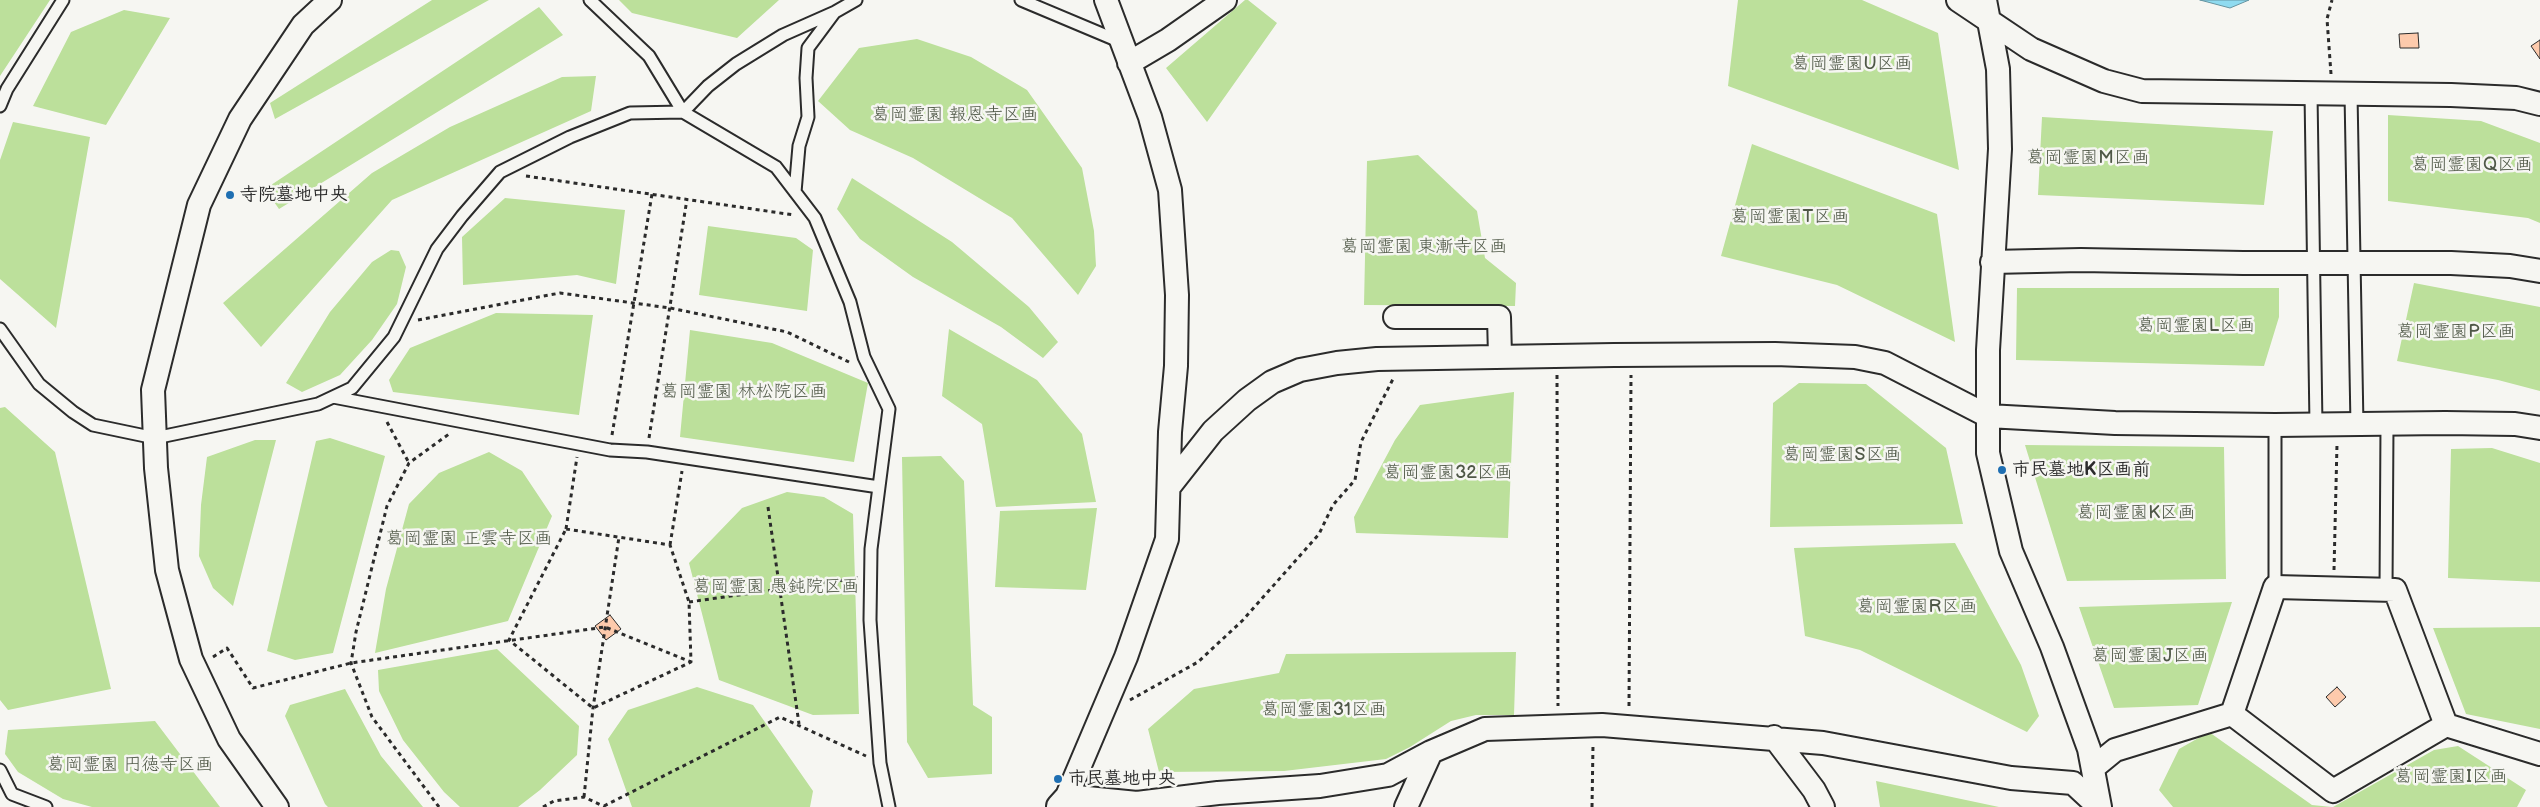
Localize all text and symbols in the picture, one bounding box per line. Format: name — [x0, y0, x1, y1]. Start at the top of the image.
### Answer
park label: 葛岡霊園U区画 — [1791, 53, 1913, 75]
park label: 葛岡霊園 報恩寺区画 — [872, 104, 1038, 126]
park label: 葛岡霊園M区画 — [2026, 147, 2150, 169]
park label: 葛岡霊園Q区画 — [2411, 154, 2533, 176]
place label: 寺院墓地中央 — [240, 184, 348, 206]
marker: 寺院墓地中央 — [224, 189, 236, 201]
park label: 葛岡霊園T区画 — [1731, 206, 1849, 228]
park label: 葛岡霊園 東漸寺区画 — [1341, 236, 1507, 258]
park label: 葛岡霊園L区画 — [2137, 315, 2255, 337]
park label: 葛岡霊園P区画 — [2396, 321, 2516, 343]
park label: 葛岡霊園 林松院区画 — [661, 381, 827, 403]
park label: 葛岡霊園S区画 — [1783, 444, 1901, 466]
place label: 市民墓地K区画前 — [2012, 459, 2150, 481]
park label: 葛岡霊園32区画 — [1383, 462, 1513, 484]
marker: 市民墓地K区画前 — [1996, 464, 2008, 476]
park label: 葛岡霊園K区画 — [2076, 502, 2196, 524]
park label: 葛岡霊園 正雲寺区画 — [386, 528, 552, 550]
park label: 葛岡霊園 愚鈍院区画 — [693, 576, 859, 598]
park label: 葛岡霊園R区画 — [1857, 596, 1977, 618]
park label: 葛岡霊園J区画 — [2091, 645, 2209, 667]
park label: 葛岡霊園31区画 — [1261, 699, 1387, 721]
park label: 葛岡霊園 円徳寺区画 — [47, 754, 213, 776]
park label: 葛岡霊園I区画 — [2394, 766, 2508, 788]
place label: 市民墓地中央 — [1068, 768, 1176, 790]
marker: 市民墓地中央 — [1052, 773, 1064, 785]

